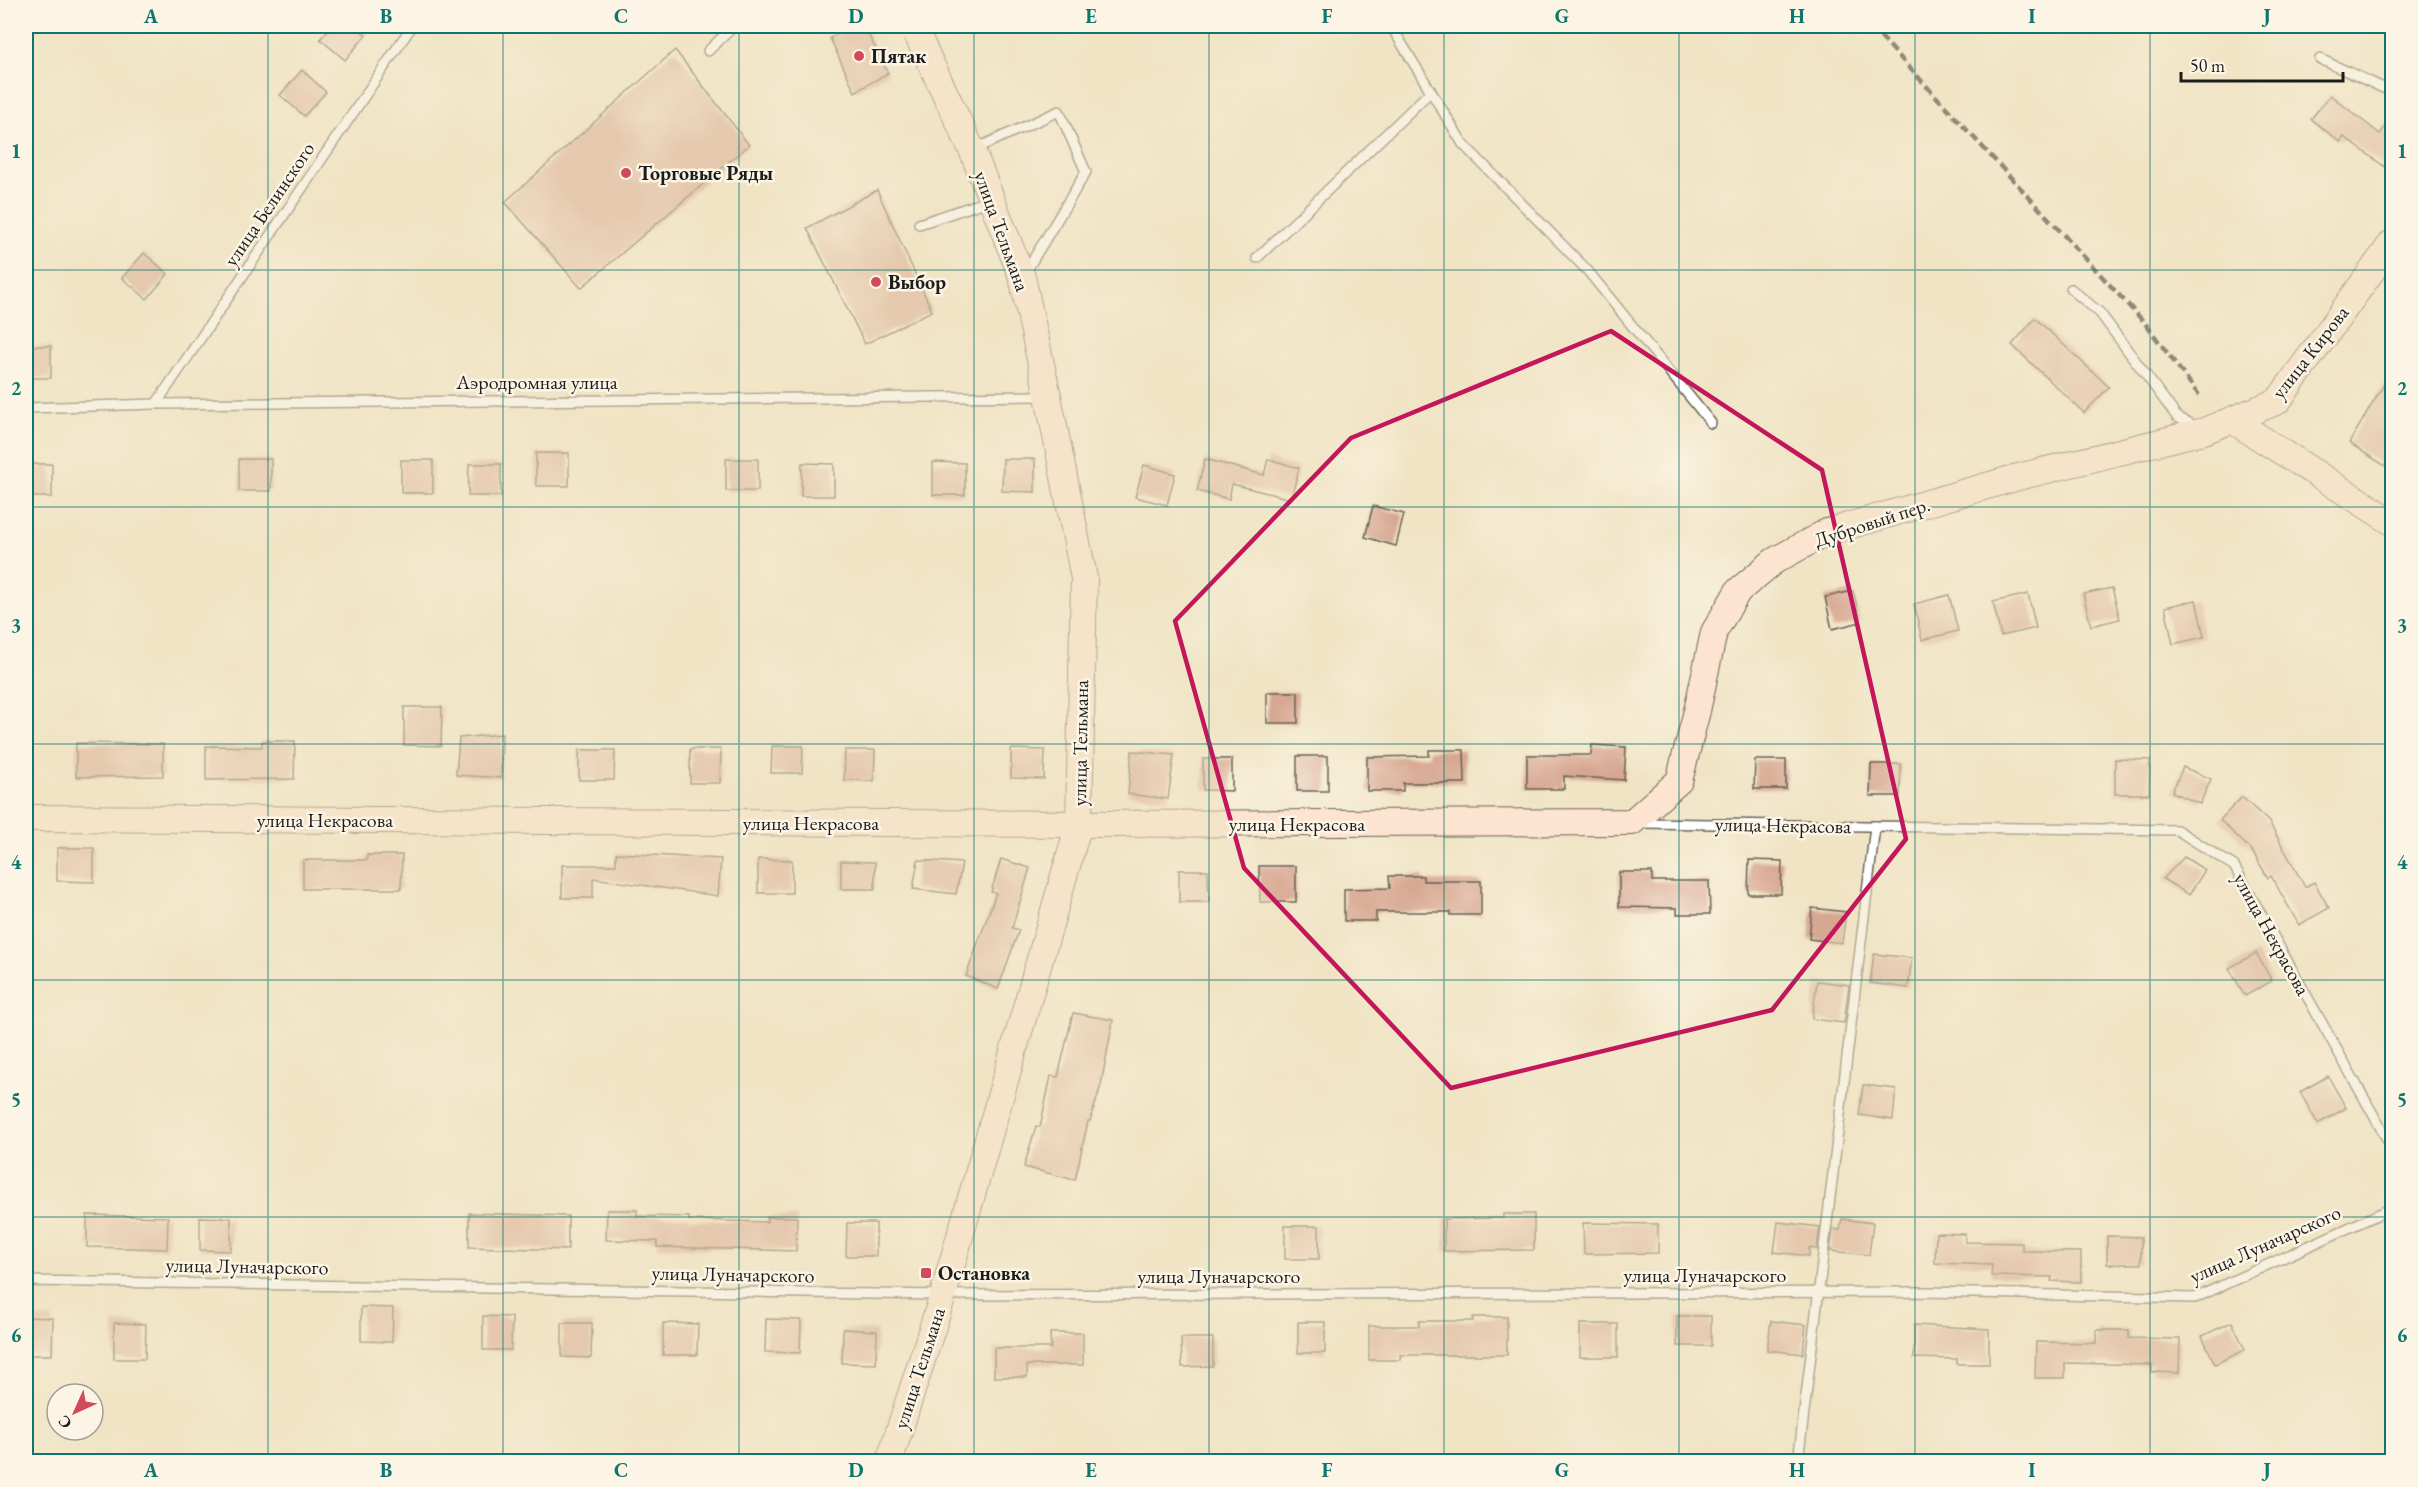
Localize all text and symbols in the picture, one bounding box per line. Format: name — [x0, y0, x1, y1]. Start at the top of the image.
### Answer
text: A — [143, 3, 159, 29]
text: B — [380, 3, 392, 29]
text: C — [614, 3, 628, 29]
text: D — [848, 3, 864, 29]
text: E — [1085, 3, 1097, 29]
text: F — [1322, 3, 1333, 29]
text: G — [1555, 3, 1569, 29]
text: H — [1789, 3, 1805, 29]
text: I — [2028, 3, 2036, 29]
text: J — [2261, 3, 2271, 29]
place label: Пятак — [871, 43, 926, 69]
scale bar — [2181, 45, 2343, 83]
marker: Пятак — [852, 49, 866, 63]
text: 50 m — [2190, 54, 2225, 77]
street label: улица Белинского — [218, 137, 320, 271]
text: 1 — [11, 138, 21, 164]
text: 1 — [2397, 138, 2407, 164]
place label: Торговые Ряды — [638, 160, 773, 186]
marker: Торговые Ряды — [619, 166, 633, 180]
street label: улица Тельмана — [968, 167, 1036, 295]
place label: Выбор — [888, 269, 946, 295]
marker: Выбор — [869, 275, 883, 289]
street label: улица Кирова — [2266, 300, 2354, 404]
street label: Аэродромная улица — [455, 369, 618, 395]
text: 2 — [11, 375, 22, 401]
text: 2 — [2397, 375, 2408, 401]
street label: Дубровый пер. — [1811, 491, 1933, 553]
text: 3 — [11, 612, 21, 638]
text: 3 — [2397, 612, 2407, 638]
street label: улица Тельмана — [1066, 680, 1094, 806]
street label: улица Некрасова — [257, 807, 393, 833]
street label: улица Некрасова — [743, 810, 879, 836]
street label: улица Некрасова — [1229, 811, 1365, 837]
street label: улица Некрасова — [1715, 811, 1851, 839]
text: 4 — [11, 849, 22, 875]
text: 4 — [2397, 849, 2408, 875]
street label: улица Некрасова — [2228, 868, 2316, 1000]
text: 5 — [11, 1086, 21, 1112]
text: 5 — [2397, 1086, 2407, 1112]
street label: улица Луначарского — [2185, 1199, 2345, 1289]
street label: улица Луначарского — [165, 1252, 329, 1280]
street label: улица Луначарского — [651, 1260, 815, 1288]
place label: Остановка — [938, 1260, 1030, 1286]
street label: улица Луначарского — [1624, 1262, 1787, 1288]
street label: улица Луначарского — [1138, 1263, 1301, 1289]
marker: Остановка — [919, 1266, 933, 1280]
street label: улица Тельмана — [887, 1304, 951, 1432]
text: 6 — [11, 1322, 22, 1348]
text: 6 — [2397, 1322, 2408, 1348]
north arrow — [45, 1382, 105, 1442]
text: С — [53, 1411, 76, 1434]
text: A — [143, 1457, 159, 1483]
text: B — [380, 1457, 392, 1483]
text: C — [614, 1457, 628, 1483]
text: D — [848, 1457, 864, 1483]
text: E — [1085, 1457, 1097, 1483]
text: F — [1322, 1457, 1333, 1483]
text: G — [1555, 1457, 1569, 1483]
text: H — [1789, 1457, 1805, 1483]
text: I — [2028, 1457, 2036, 1483]
text: J — [2261, 1457, 2271, 1483]

